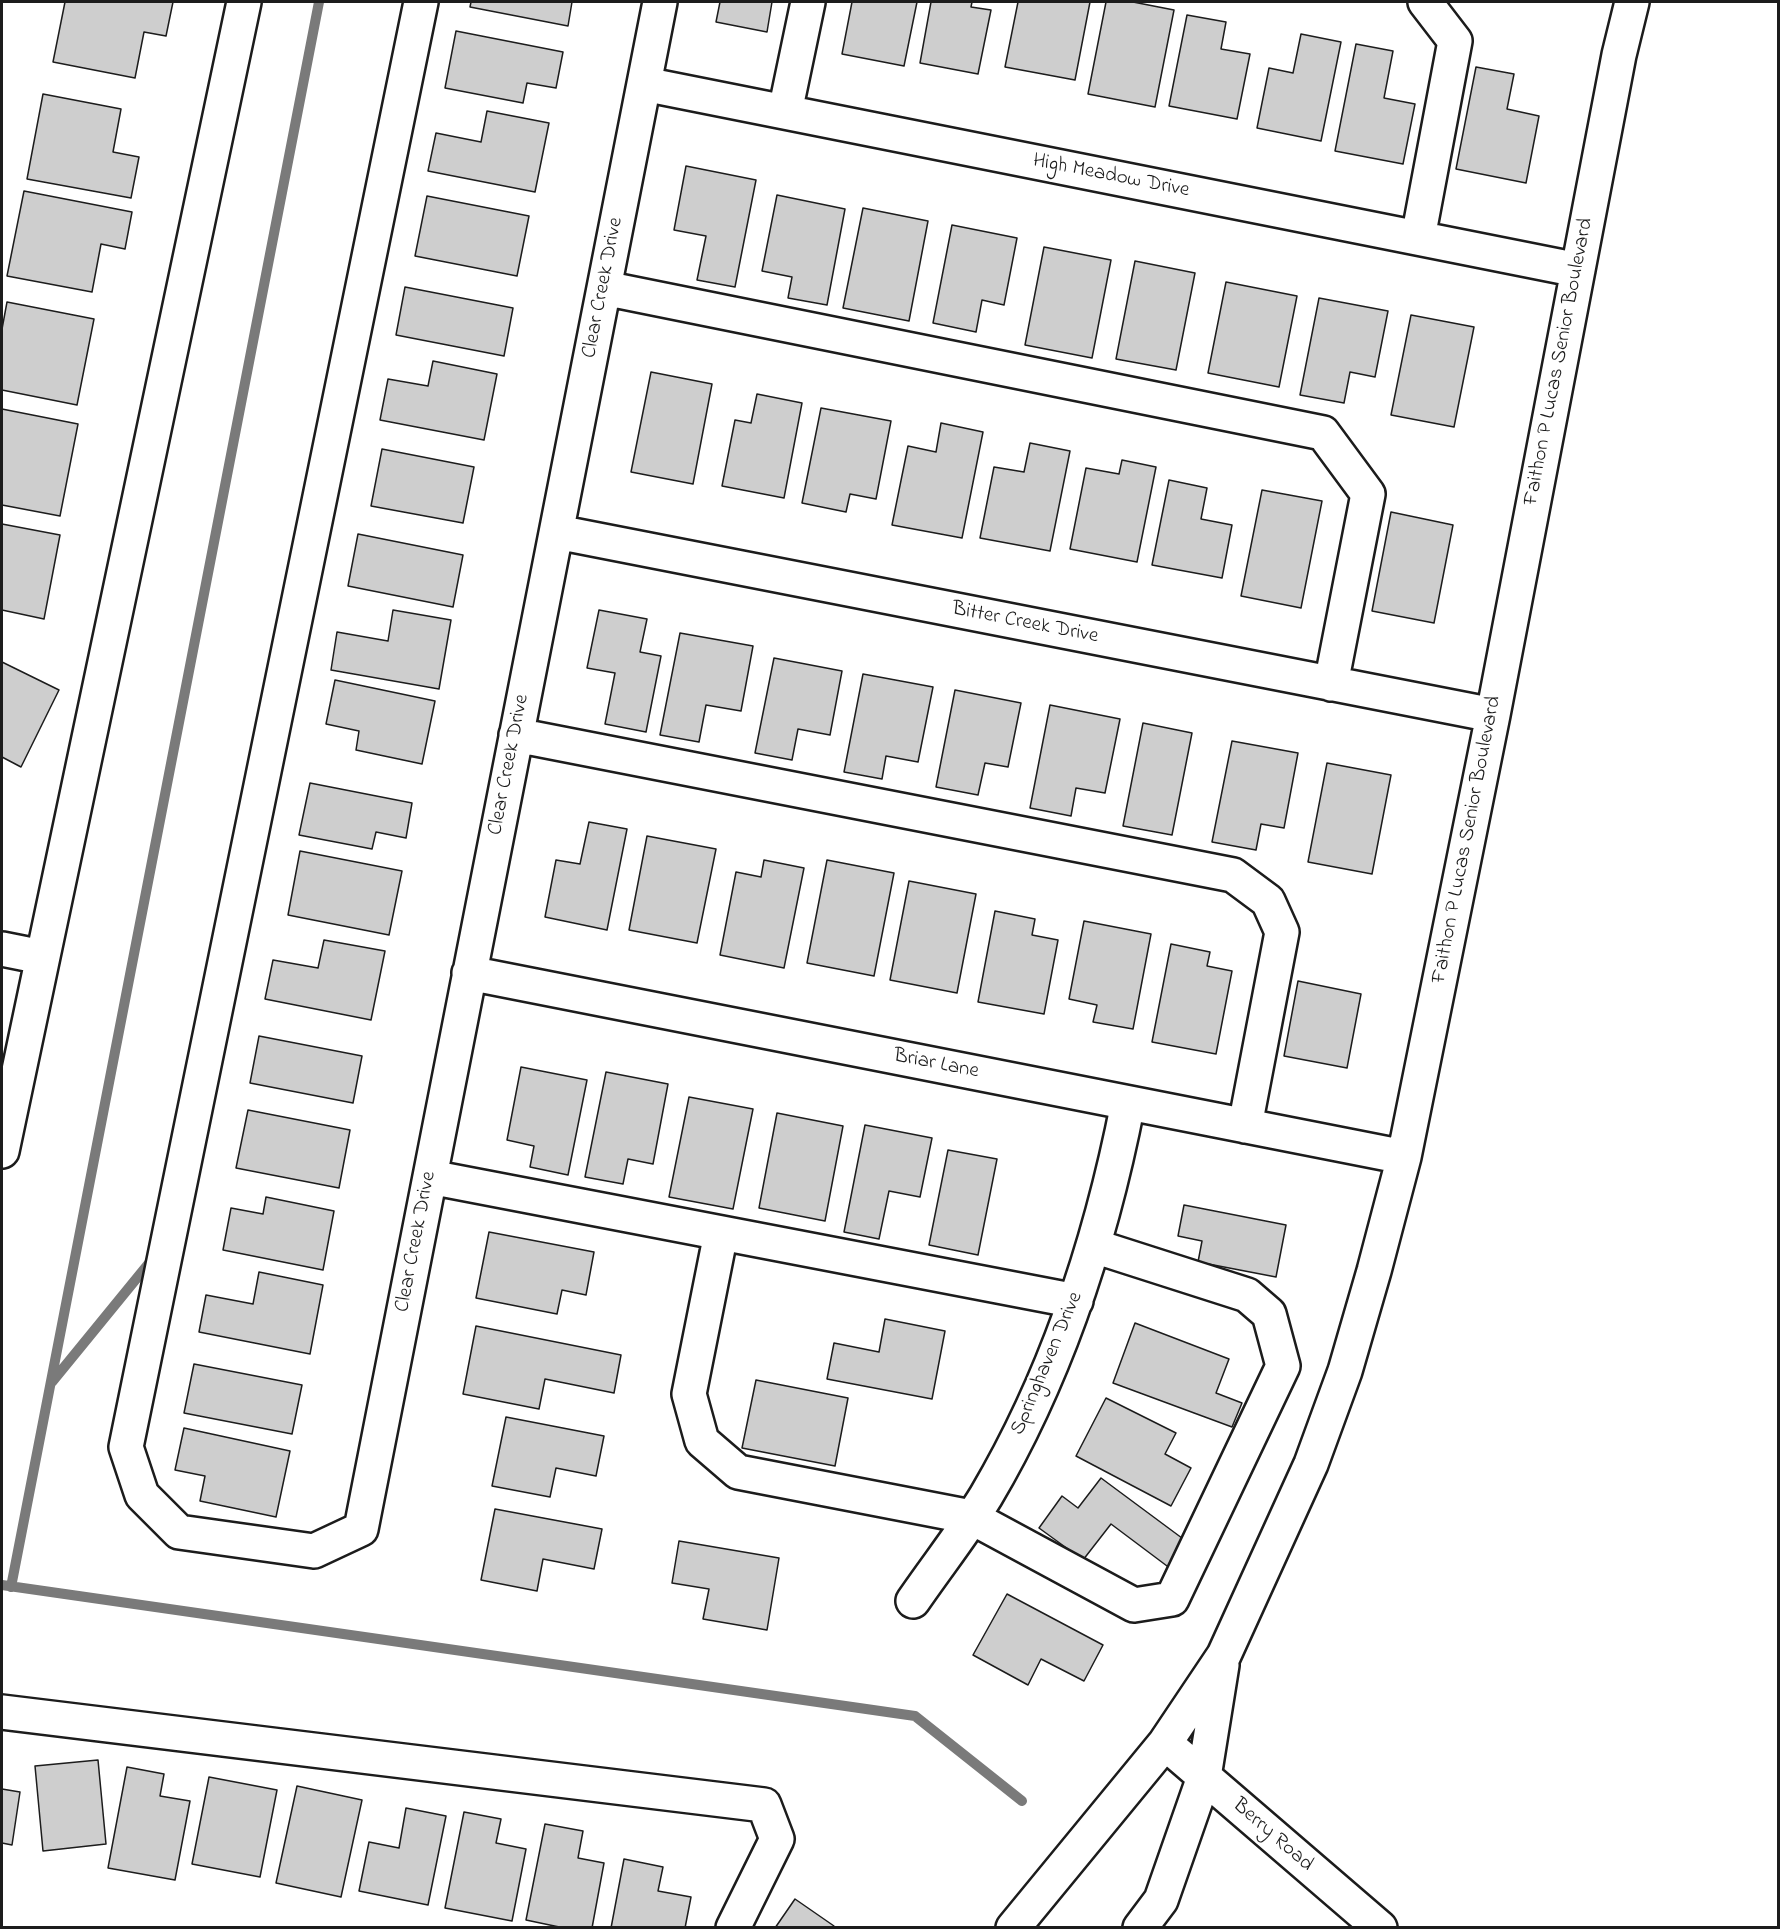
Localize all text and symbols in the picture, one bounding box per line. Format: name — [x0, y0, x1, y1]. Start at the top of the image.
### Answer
street label: High Meadow Drive — [1031, 149, 1191, 205]
street label: Clear Creek Drive — [578, 216, 630, 360]
street label: Faithon P Lucas Senior Boulevard — [1520, 216, 1600, 508]
street label: Bitter Creek Drive — [950, 597, 1100, 651]
street label: Clear Creek Drive — [484, 693, 536, 837]
street label: Faithon P Lucas Senior Boulevard — [1428, 694, 1508, 986]
street label: Briar Lane — [891, 1044, 981, 1086]
street label: Clear Creek Drive — [391, 1170, 443, 1314]
street label: Springhaven Drive — [1006, 1289, 1090, 1439]
street label: Berry Road — [1226, 1794, 1318, 1878]

